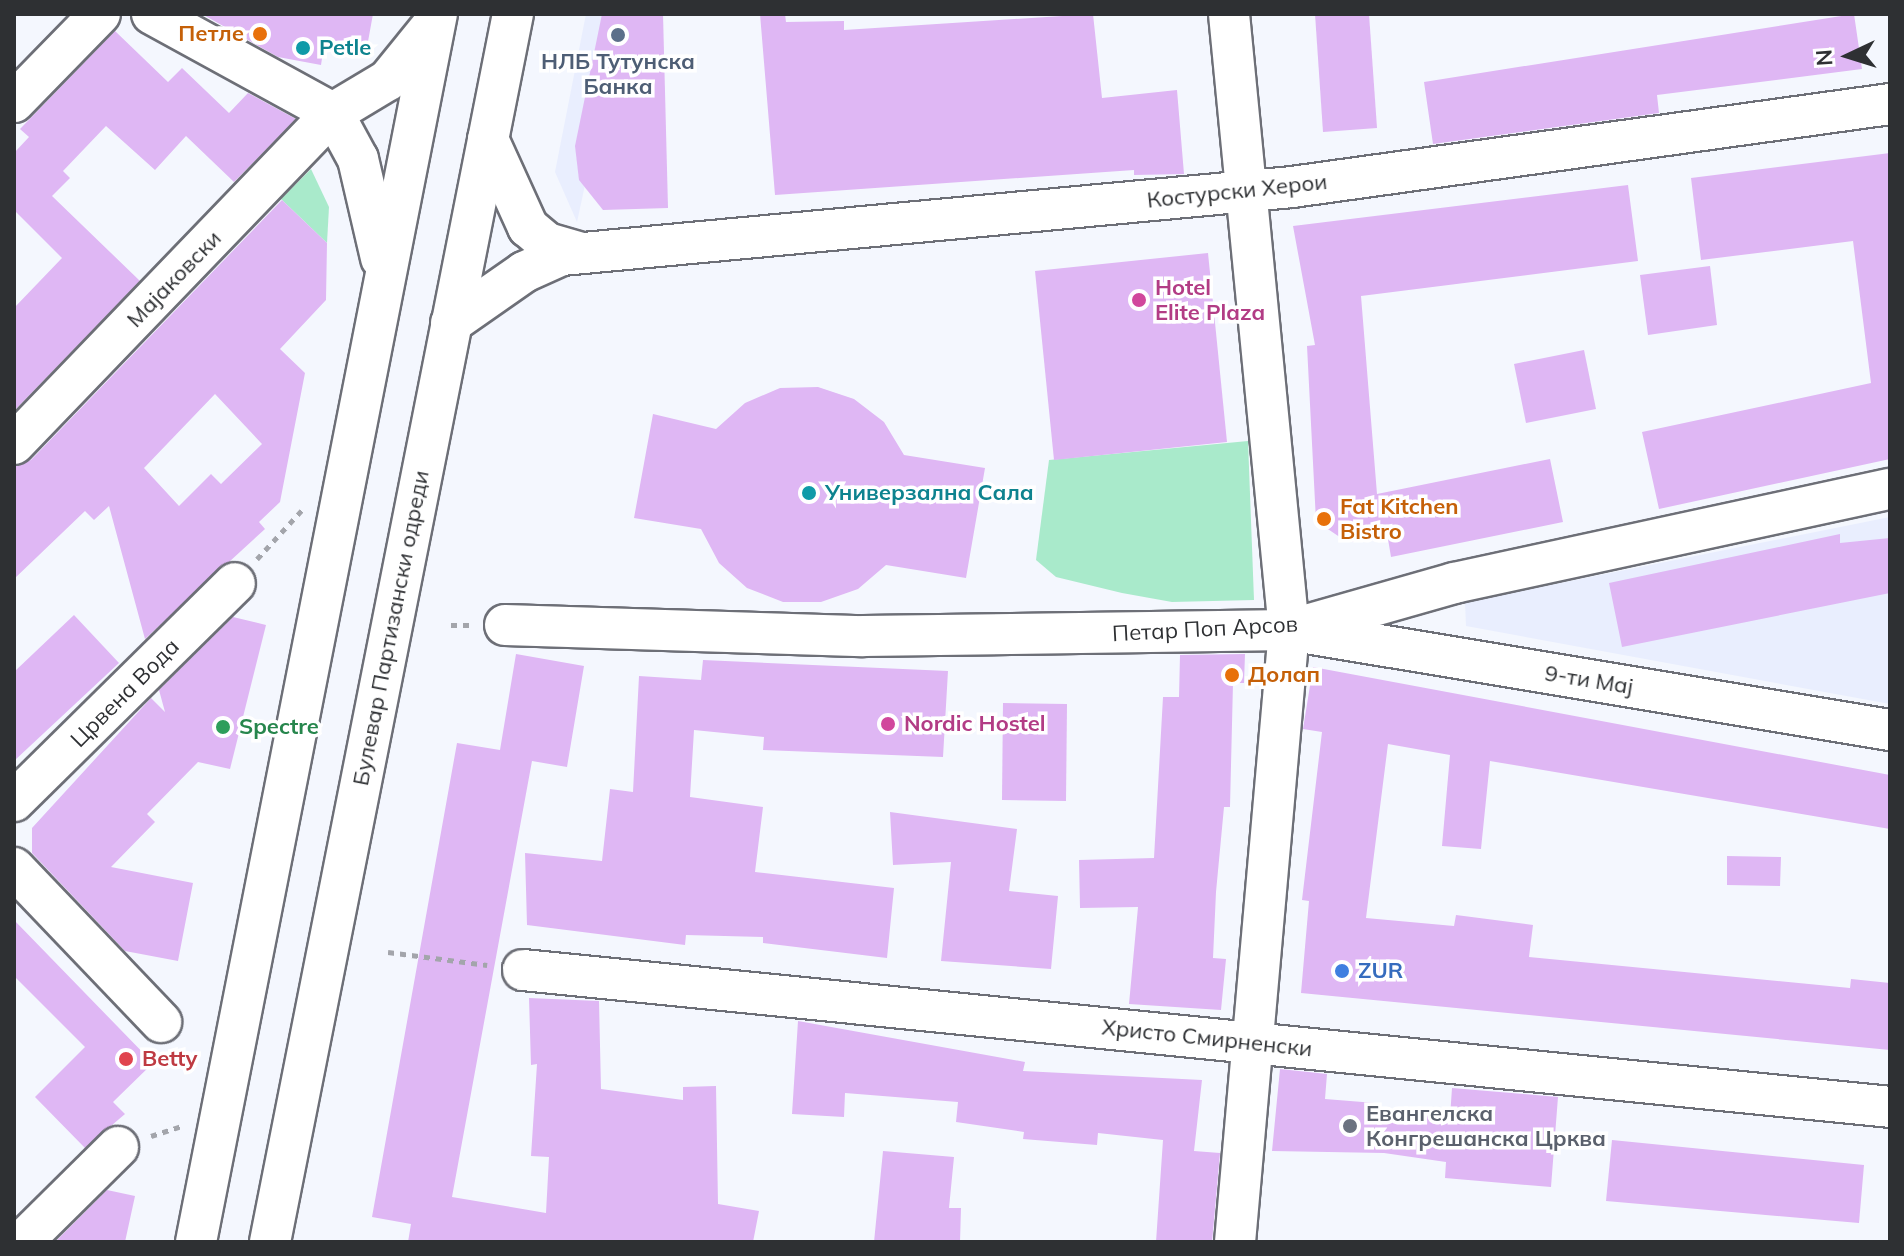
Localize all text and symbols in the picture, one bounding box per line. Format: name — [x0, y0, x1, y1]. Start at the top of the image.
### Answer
north arrow — [1808, 16, 1888, 96]
place label: Петле — [178, 21, 244, 47]
marker: Петле — [251, 25, 269, 43]
marker: НЛБ Тутунска Банка — [609, 26, 627, 44]
place label: Petle — [319, 35, 371, 61]
marker: Petle — [294, 39, 312, 57]
place label: НЛБ Тутунска Банка — [541, 48, 695, 100]
text: N — [1810, 48, 1839, 67]
street label: Костурски Херои — [1146, 168, 1328, 214]
street label: Мајаковски — [121, 225, 227, 333]
place label: Hotel Elite Plaza — [1155, 274, 1265, 326]
marker: Hotel Elite Plaza — [1130, 291, 1148, 309]
street label: Булевар Партизански одреди — [347, 468, 435, 788]
place label: Универзална Сала — [825, 480, 1034, 506]
marker: Универзална Сала — [800, 484, 818, 502]
place label: Fat Kitchen Bistro — [1340, 493, 1458, 544]
marker: Fat Kitchen Bistro — [1315, 510, 1333, 528]
street label: Петар Поп Арсов — [1112, 611, 1298, 647]
street label: Црвена Вода — [65, 633, 185, 753]
street label: 9-ти Мај — [1543, 660, 1635, 700]
place label: Долап — [1248, 662, 1320, 688]
marker: Долап — [1223, 666, 1241, 684]
place label: Nordic Hostel — [904, 711, 1046, 737]
place label: Spectre — [239, 714, 319, 740]
marker: Nordic Hostel — [879, 715, 897, 733]
marker: Spectre — [214, 718, 232, 736]
place label: ZUR — [1358, 958, 1403, 984]
marker: ZUR — [1333, 962, 1351, 980]
street label: Христо Смирненски — [1101, 1014, 1313, 1062]
place label: Betty — [142, 1046, 197, 1072]
marker: Betty — [117, 1050, 135, 1068]
place label: Евангелска Конгрешанска Црква — [1366, 1100, 1606, 1152]
marker: Евангелска Конгрешанска Црква — [1341, 1117, 1359, 1135]

